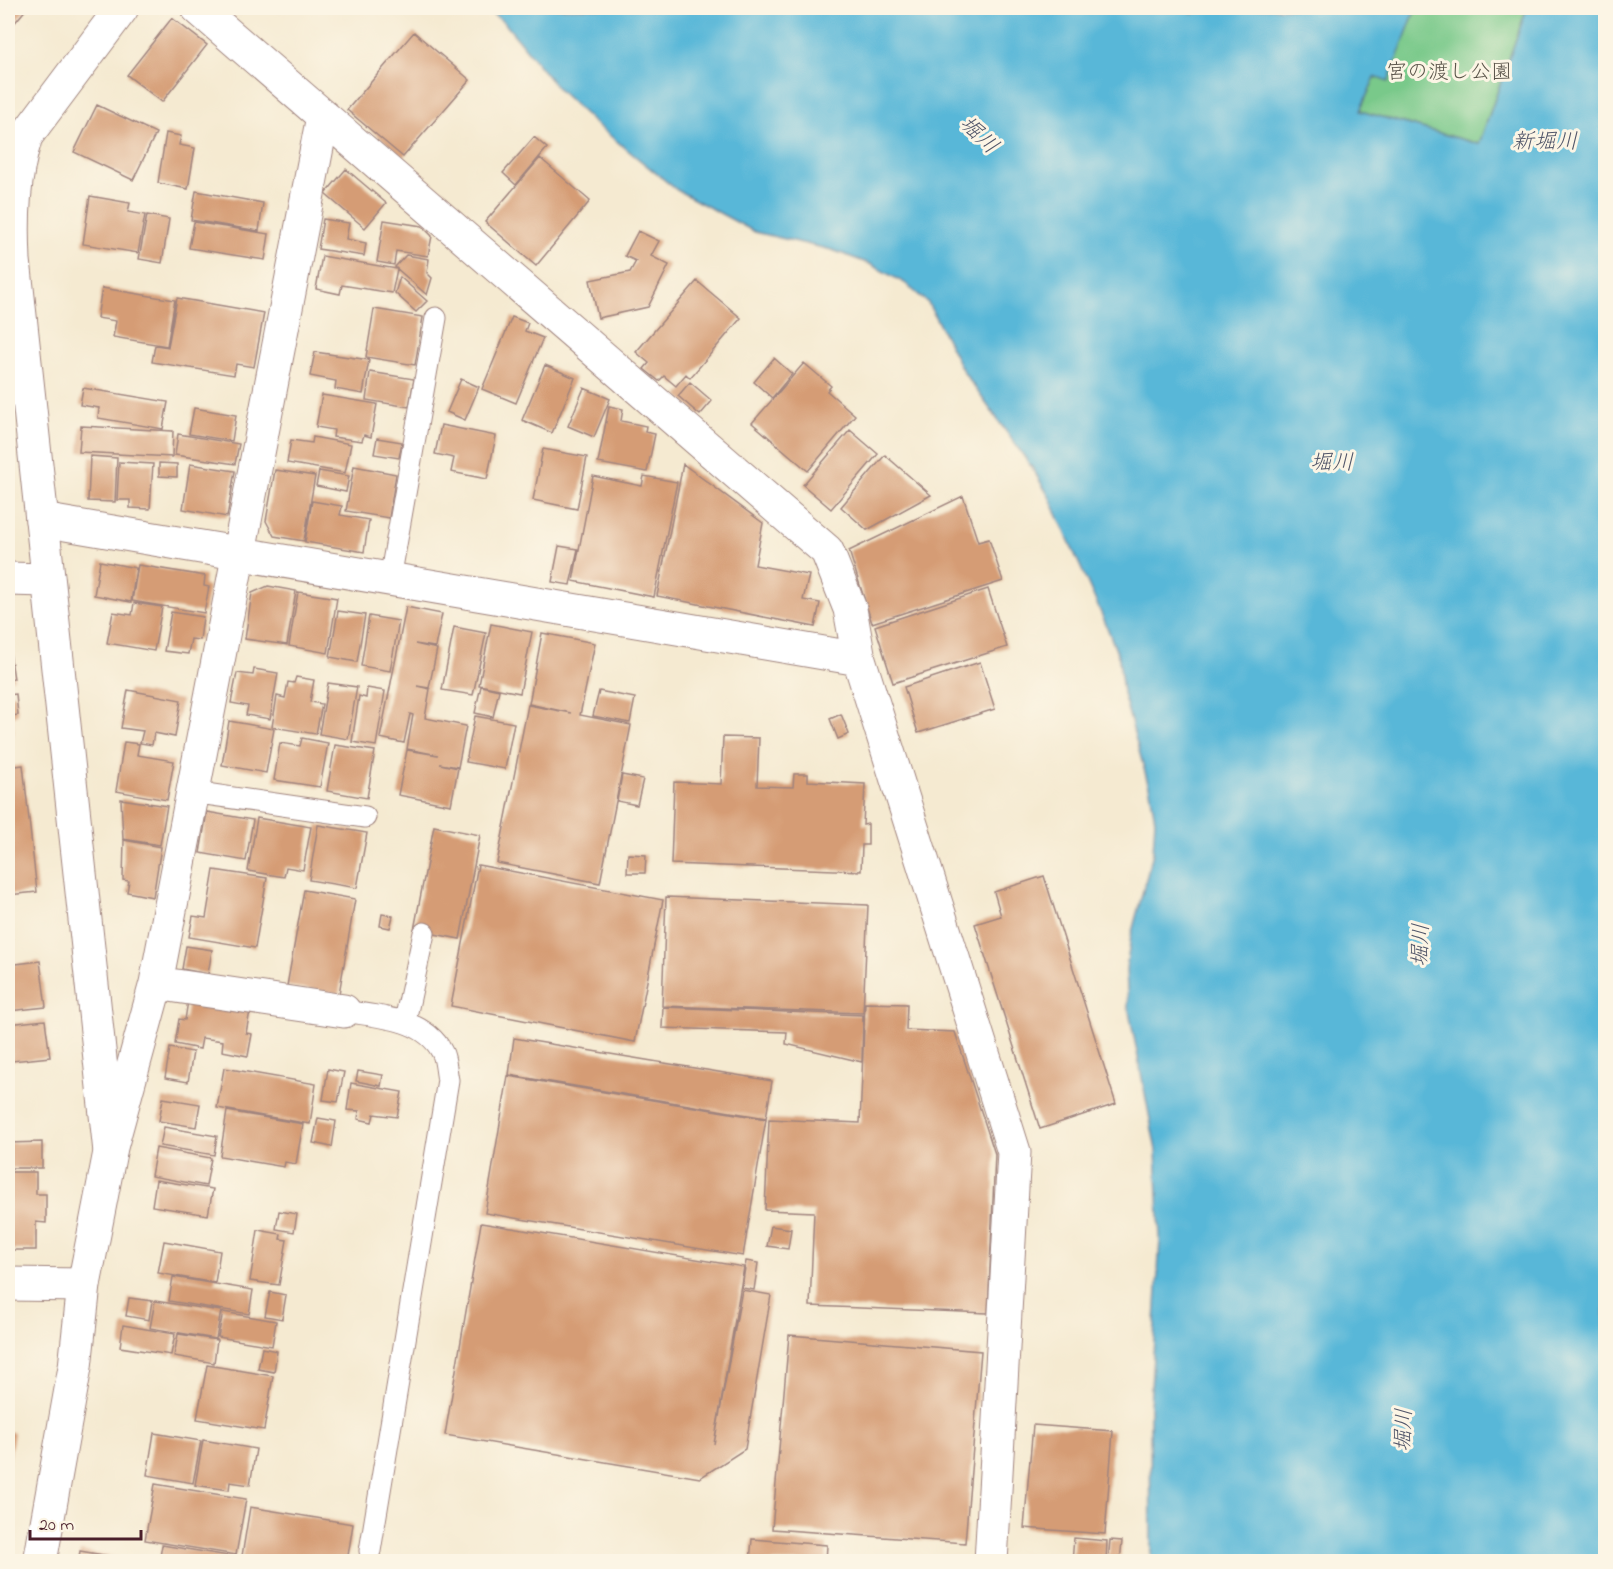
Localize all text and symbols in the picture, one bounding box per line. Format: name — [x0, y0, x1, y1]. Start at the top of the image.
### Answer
park label: 宮の渡し公園 — [1386, 58, 1512, 88]
water label: 堀川 — [951, 109, 1005, 163]
water label: 新堀川 — [1512, 127, 1578, 159]
water label: 堀川 — [1310, 448, 1354, 480]
water label: 堀川 — [1405, 923, 1439, 968]
water label: 堀川 — [1388, 1408, 1422, 1453]
scale bar — [30, 1503, 141, 1541]
text: 20 m — [39, 1513, 74, 1539]

